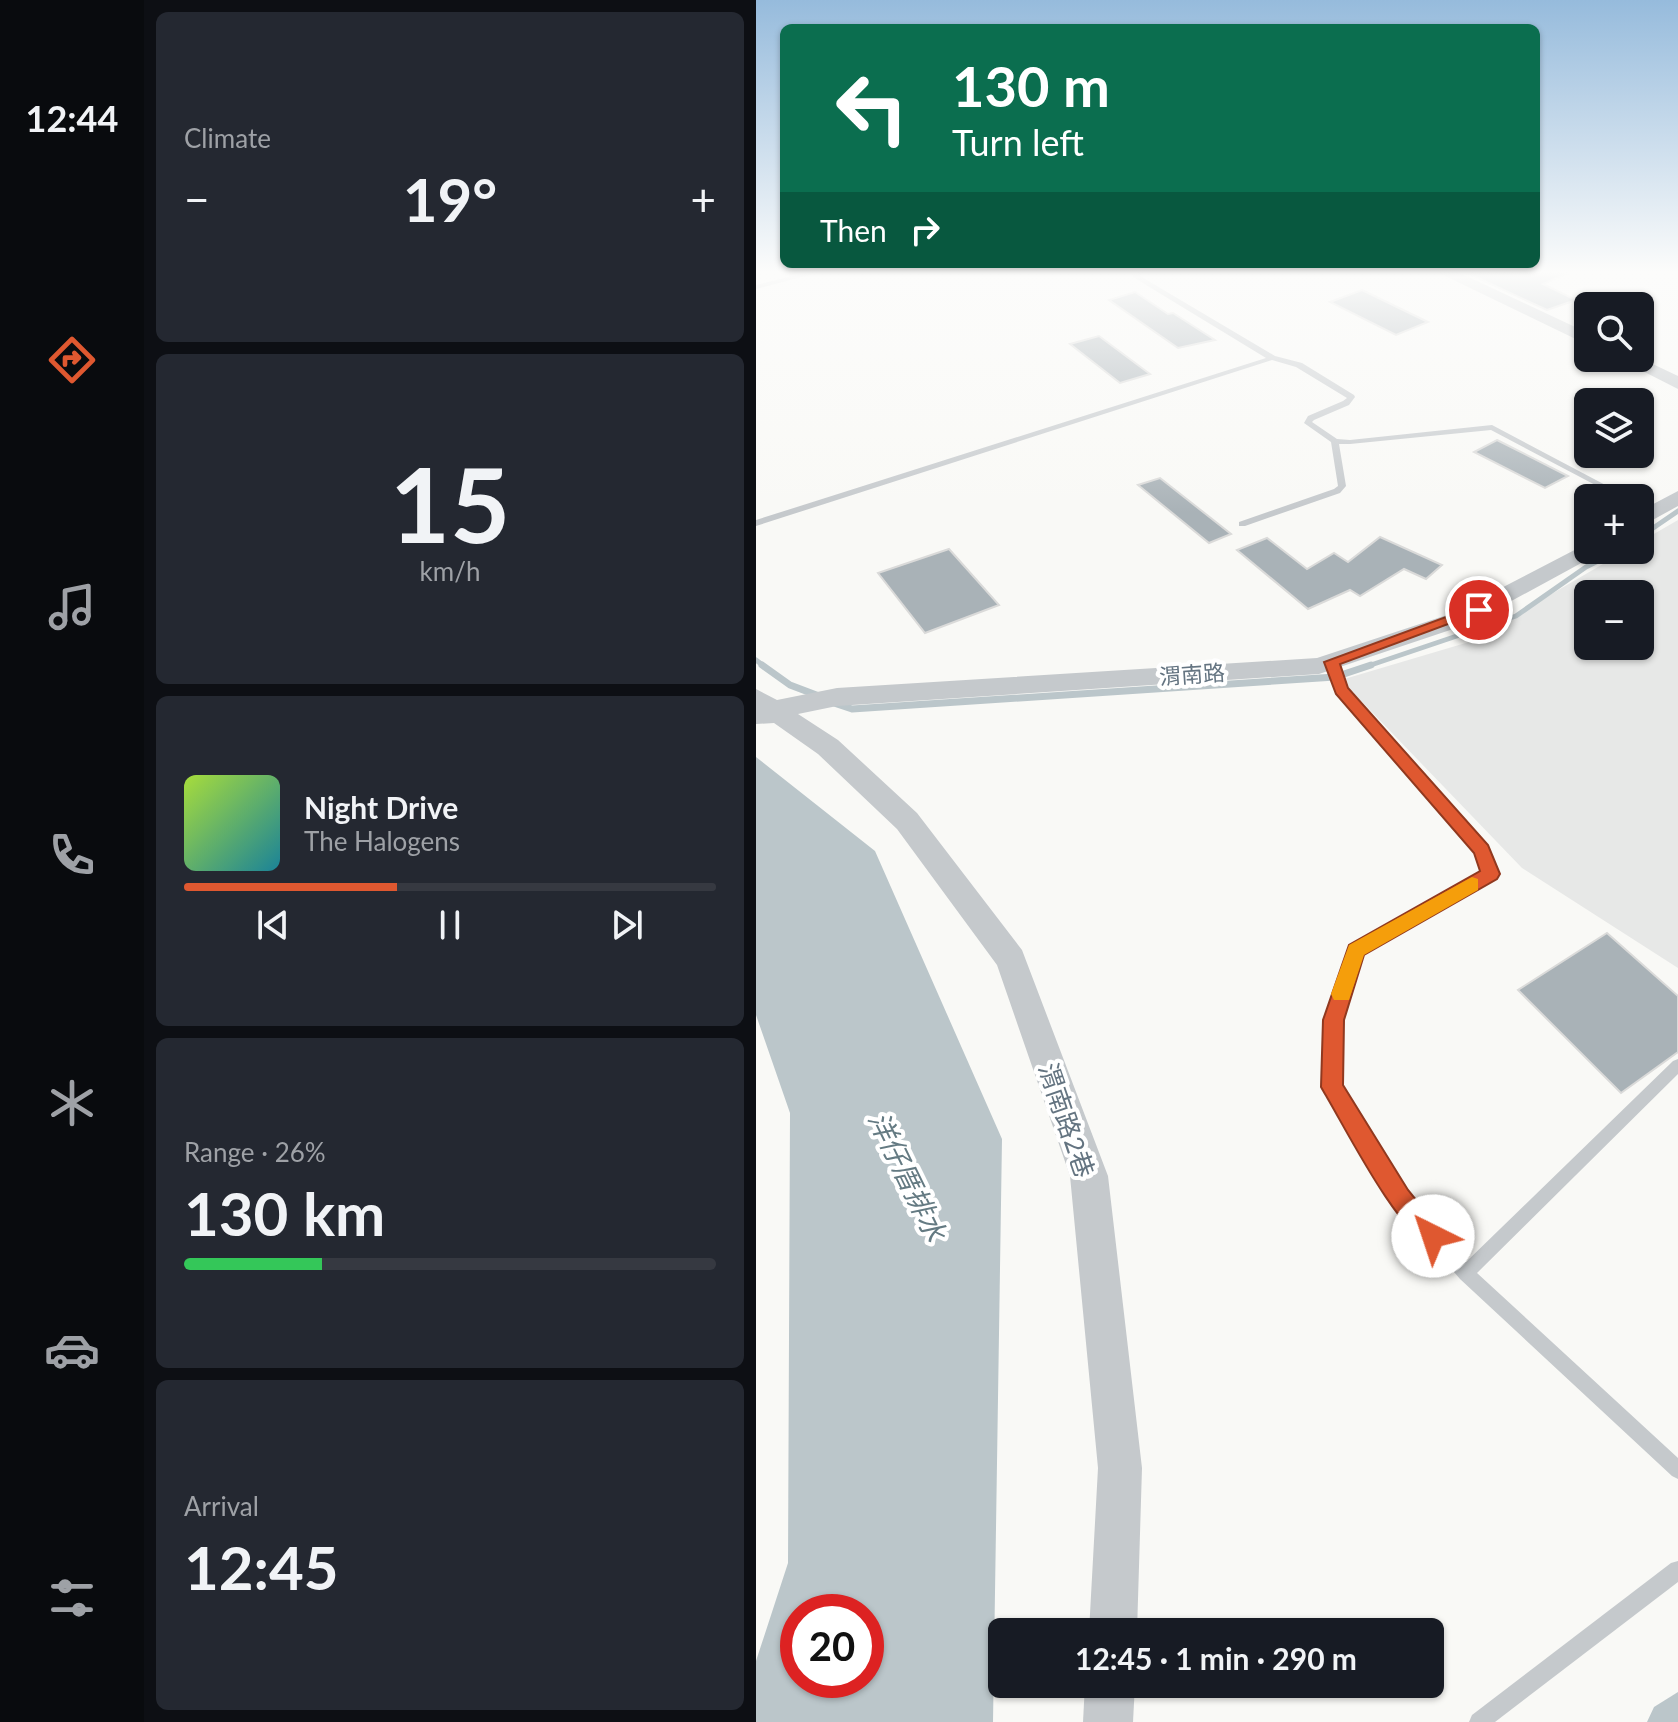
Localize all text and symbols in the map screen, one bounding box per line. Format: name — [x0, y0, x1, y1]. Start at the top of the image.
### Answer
text: 130 m — [952, 52, 1110, 119]
icon: left — [820, 56, 924, 160]
text: 12:44 — [26, 96, 118, 140]
text: Turn left — [952, 120, 1084, 164]
text: Climate — [184, 122, 271, 154]
text: 19° — [403, 163, 497, 235]
text: − — [184, 173, 210, 225]
text: + — [690, 173, 716, 225]
icon: right — [903, 208, 947, 252]
text: Then — [820, 212, 887, 248]
map controls — [1574, 292, 1654, 660]
button: search — [1574, 292, 1654, 372]
icon: directions — [44, 332, 100, 388]
button: layers — [1574, 388, 1654, 468]
text: 15 — [390, 440, 510, 565]
button: + — [1574, 484, 1654, 564]
text: km/h — [420, 555, 480, 587]
pin — [1445, 576, 1513, 644]
icon: music — [44, 579, 100, 635]
button: − — [1574, 580, 1654, 660]
icon: arrive — [1457, 588, 1501, 632]
street label: 渭南路 — [1158, 658, 1226, 690]
text: Night Drive — [304, 789, 458, 825]
text: The Halogens — [304, 825, 460, 857]
icon: phone — [44, 827, 100, 883]
icon: previous — [251, 903, 295, 947]
icon: pause — [428, 903, 472, 947]
icon: next — [605, 903, 649, 947]
street label: 渭南路2巷 — [1032, 1058, 1102, 1182]
icon: climate — [44, 1075, 100, 1131]
water label: 洋仔厝排水 — [862, 1106, 955, 1248]
text: Range · 26% — [184, 1136, 326, 1168]
text: 130 km — [184, 1177, 385, 1249]
position arrow — [1391, 1194, 1475, 1278]
icon: car — [44, 1322, 100, 1378]
text: Arrival — [184, 1490, 259, 1522]
text: 12:45 — [184, 1531, 339, 1603]
icon: filters — [44, 1570, 100, 1626]
speed limit sign: 20 — [780, 1594, 884, 1698]
text: 12:45 · 1 min · 290 m — [1075, 1640, 1357, 1676]

